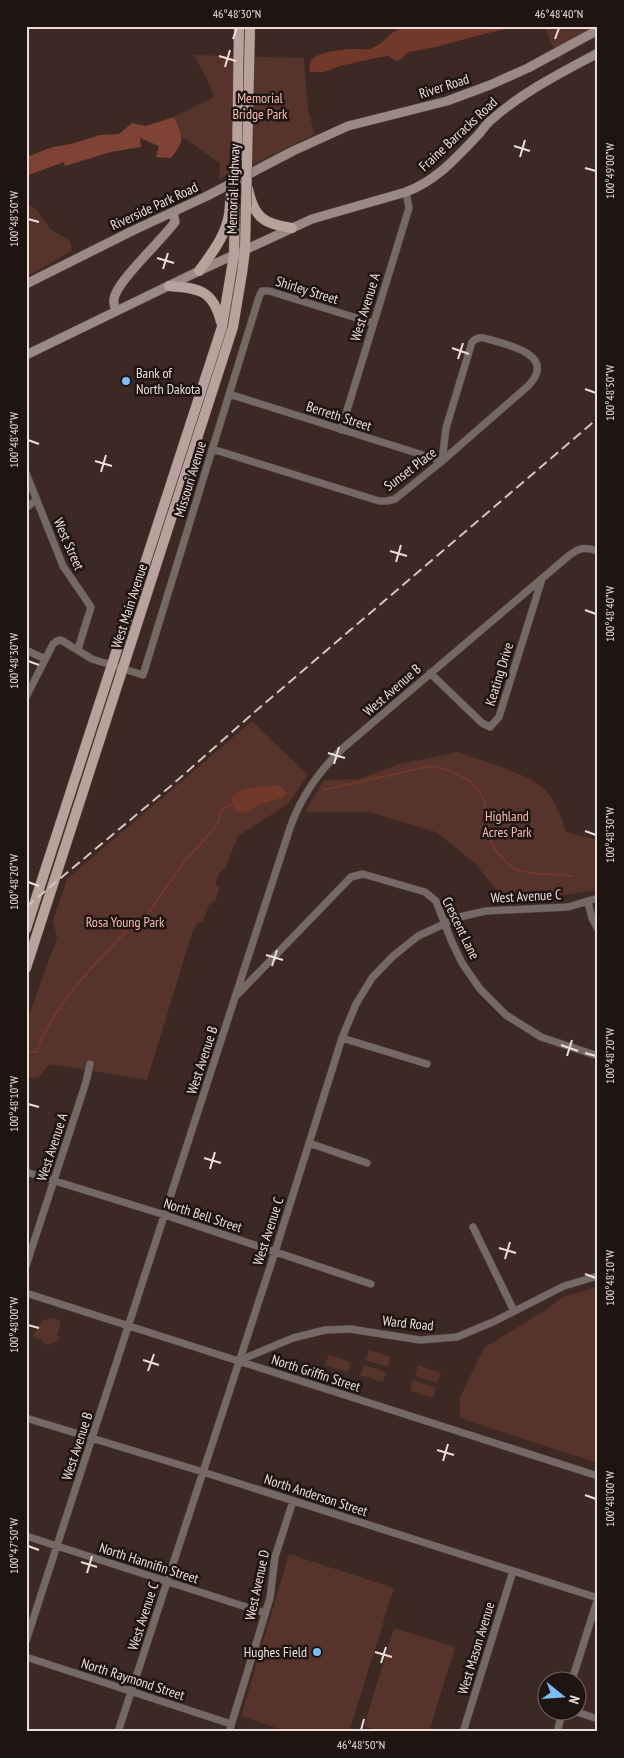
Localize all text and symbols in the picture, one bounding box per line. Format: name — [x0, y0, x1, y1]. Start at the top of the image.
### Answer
text: 46°48'30"N — [213, 6, 261, 21]
text: 46°48'40"N — [535, 6, 583, 21]
street label: River Road — [417, 69, 471, 103]
park label: Memorial Bridge Park — [232, 89, 288, 123]
street label: Fraine Barracks Road — [415, 93, 501, 175]
street label: Memorial Highway — [222, 143, 244, 235]
text: 100°49'00"W — [602, 143, 617, 199]
street label: Riverside Park Road — [107, 178, 201, 234]
text: 100°48'50"W — [6, 191, 21, 247]
street label: West Avenue A — [346, 270, 384, 343]
street label: Shirley Street — [273, 272, 341, 308]
place label: Bank of North Dakota — [136, 364, 200, 398]
text: 100°48'50"W — [602, 365, 617, 421]
marker: Bank of North Dakota — [120, 375, 132, 387]
street label: Berreth Street — [304, 397, 374, 435]
text: 100°48'40"W — [6, 412, 21, 468]
street label: Missouri Avenue — [170, 439, 210, 519]
street label: Sunset Place — [380, 443, 440, 495]
street label: West Street — [50, 515, 89, 573]
street label: West Main Avenue — [107, 561, 151, 651]
text: 100°48'40"W — [602, 586, 617, 642]
text: 100°48'30"W — [6, 633, 21, 689]
street label: Keating Drive — [481, 640, 517, 708]
street label: West Avenue B — [359, 660, 425, 720]
park label: Highland Acres Park — [482, 807, 532, 841]
text: 100°48'30"W — [602, 807, 617, 863]
text: 100°48'20"W — [6, 854, 21, 910]
street label: West Avenue C — [490, 885, 562, 907]
street label: Crescent Lane — [438, 894, 484, 962]
park label: Rosa Young Park — [86, 913, 165, 931]
street label: West Avenue B — [182, 1024, 222, 1096]
text: 100°48'20"W — [602, 1028, 617, 1084]
text: 100°48'10"W — [6, 1076, 21, 1132]
street label: West Avenue A — [33, 1110, 72, 1183]
street label: North Bell Street — [161, 1194, 245, 1236]
street label: West Avenue C — [249, 1194, 288, 1267]
text: 100°48'10"W — [602, 1250, 617, 1306]
text: 100°48'00"W — [6, 1297, 21, 1353]
street label: Ward Road — [382, 1311, 434, 1335]
street label: North Griffin Street — [269, 1350, 363, 1396]
street label: West Avenue B — [57, 1410, 97, 1482]
street label: North Anderson Street — [262, 1470, 370, 1520]
text: 100°48'00"W — [602, 1471, 617, 1527]
text: 100°47'50"W — [6, 1518, 21, 1574]
street label: North Hannifin Street — [97, 1538, 201, 1588]
street label: West Avenue D — [241, 1548, 273, 1622]
street label: West Avenue C — [124, 1579, 163, 1652]
street label: West Mason Avenue — [453, 1599, 499, 1696]
place label: Hughes Field — [244, 1643, 307, 1661]
marker: Hughes Field — [311, 1646, 323, 1658]
street label: North Raymond Street — [79, 1654, 187, 1704]
north arrow — [536, 1670, 586, 1720]
text: N — [565, 1694, 584, 1706]
text: 46°48'50"N — [337, 1737, 385, 1752]

